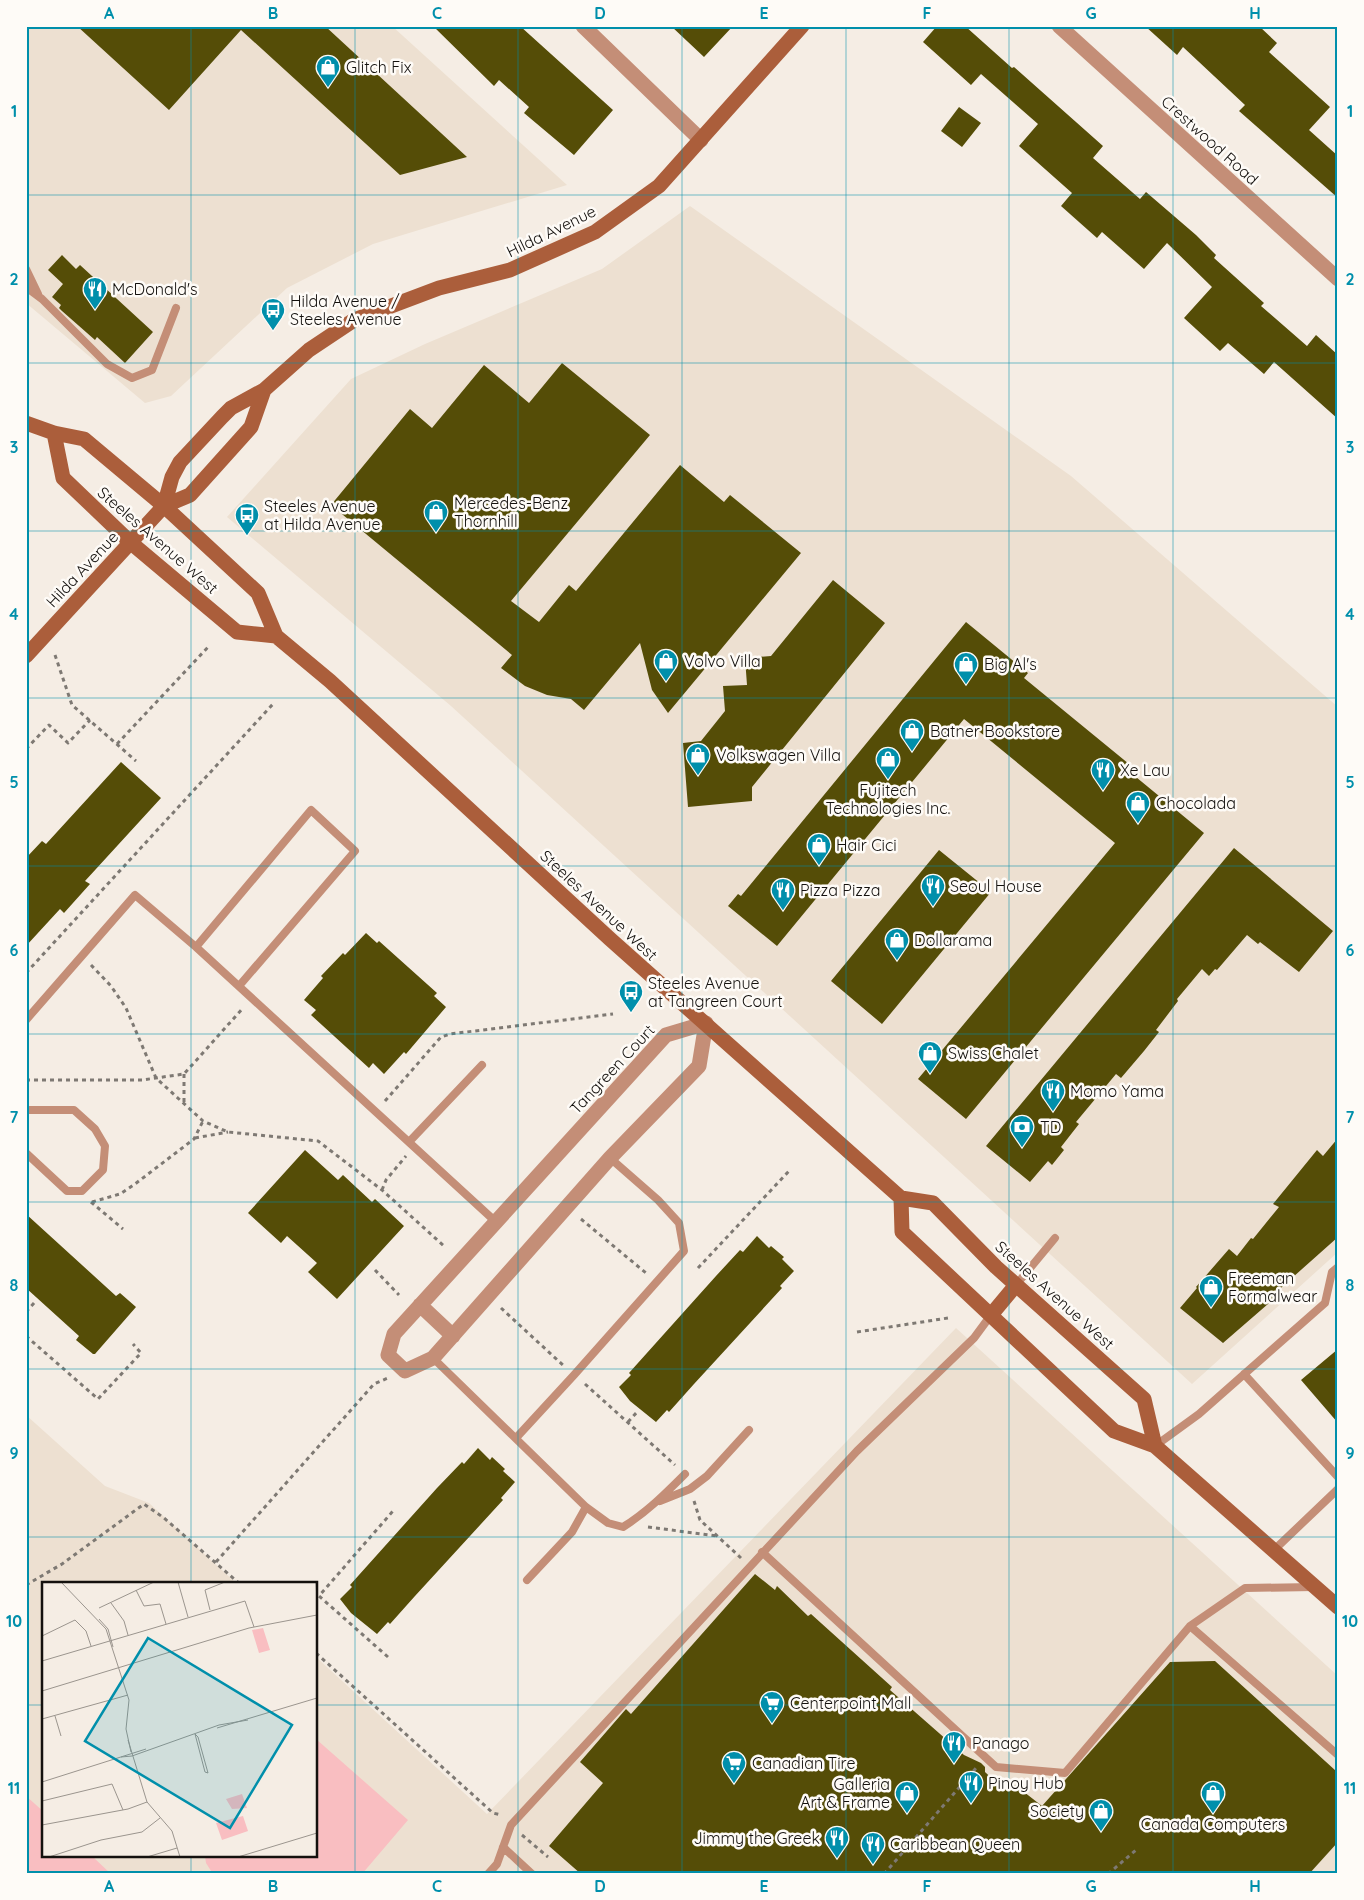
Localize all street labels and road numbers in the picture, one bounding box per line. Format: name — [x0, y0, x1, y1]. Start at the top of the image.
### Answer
street label: Crestwood Road — [1157, 91, 1263, 189]
street label: Hilda Avenue — [503, 201, 599, 261]
street label: Steeles Avenue West — [94, 482, 222, 598]
street label: Hilda Avenue — [42, 527, 122, 611]
street label: Steeles Avenue West — [536, 845, 662, 965]
street label: Tangreen Court — [565, 1020, 659, 1118]
street label: Steeles Avenue West — [991, 1236, 1119, 1354]

